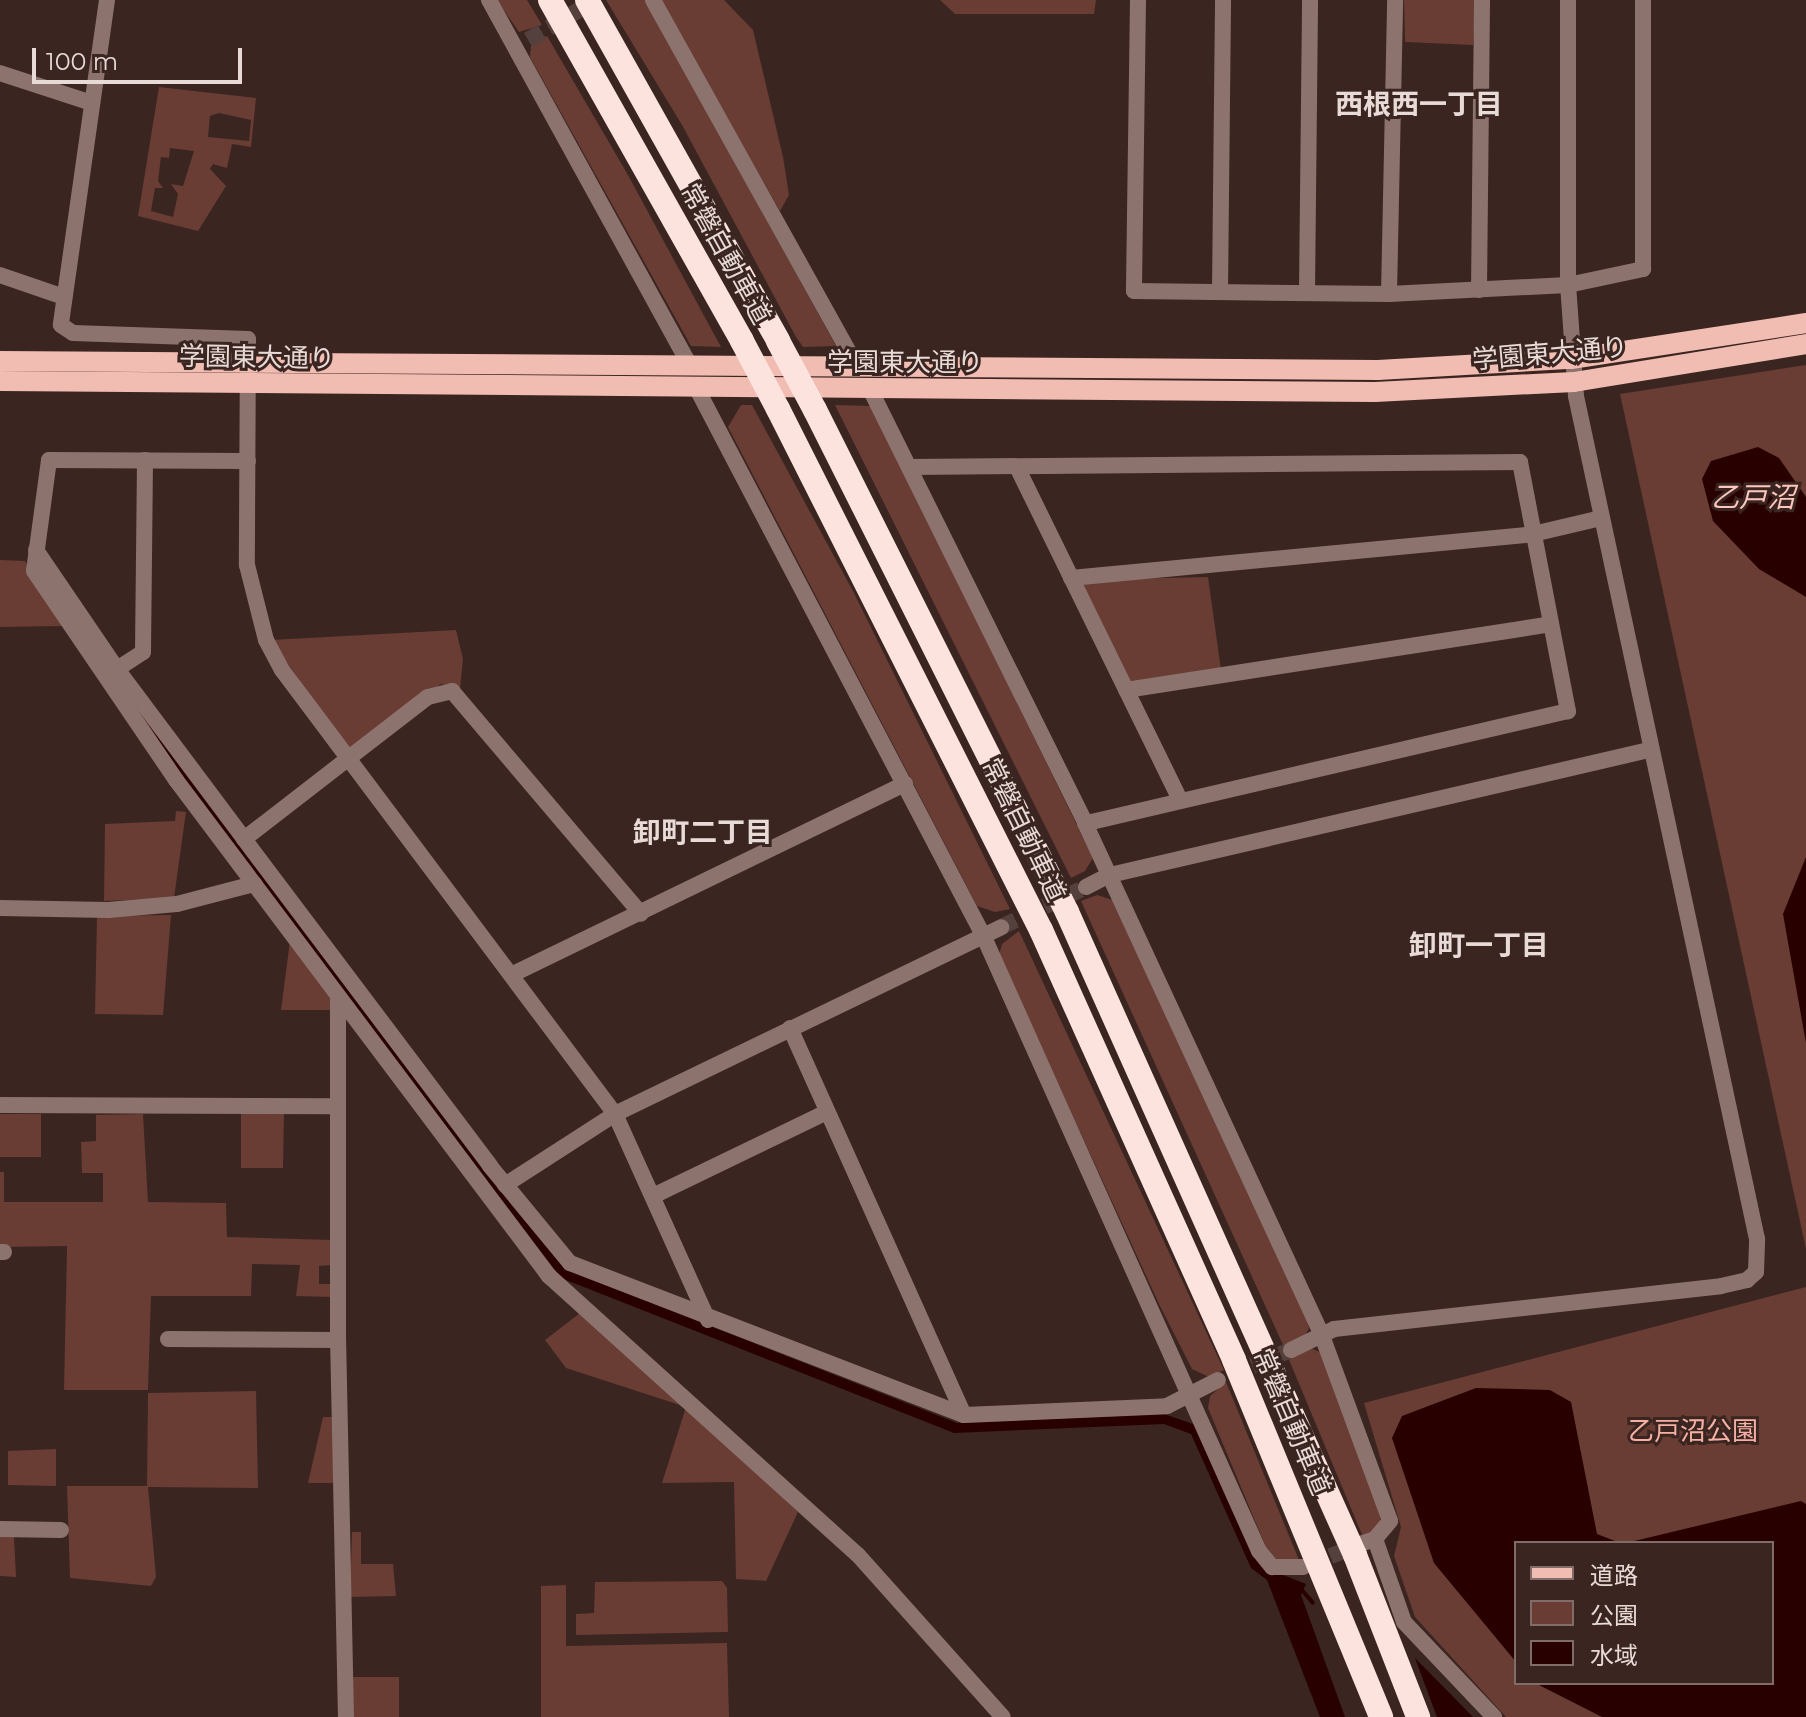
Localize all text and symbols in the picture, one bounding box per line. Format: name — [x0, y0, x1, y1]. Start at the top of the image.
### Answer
scale bar — [36, 32, 246, 82]
text: 100 m — [46, 47, 118, 76]
district label: 西根西一丁目 — [1335, 87, 1503, 121]
street label: 常磐自動車道 — [674, 178, 776, 330]
street label: 学園東大通り — [1471, 332, 1629, 376]
street label: 学園東大通り — [179, 341, 335, 375]
street label: 学園東大通り — [827, 347, 983, 379]
water label: 乙戸沼 — [1711, 480, 1795, 514]
street label: 常磐自動車道 — [975, 753, 1071, 907]
district label: 卸町二丁目 — [633, 815, 773, 849]
district label: 卸町一丁目 — [1409, 928, 1549, 962]
street label: 常磐自動車道 — [1246, 1344, 1336, 1500]
park label: 乙戸沼公園 — [1628, 1416, 1758, 1448]
legend — [1514, 1541, 1774, 1685]
text: 道路 — [1590, 1561, 1638, 1590]
text: 公園 — [1590, 1601, 1638, 1630]
text: 水域 — [1590, 1641, 1638, 1670]

